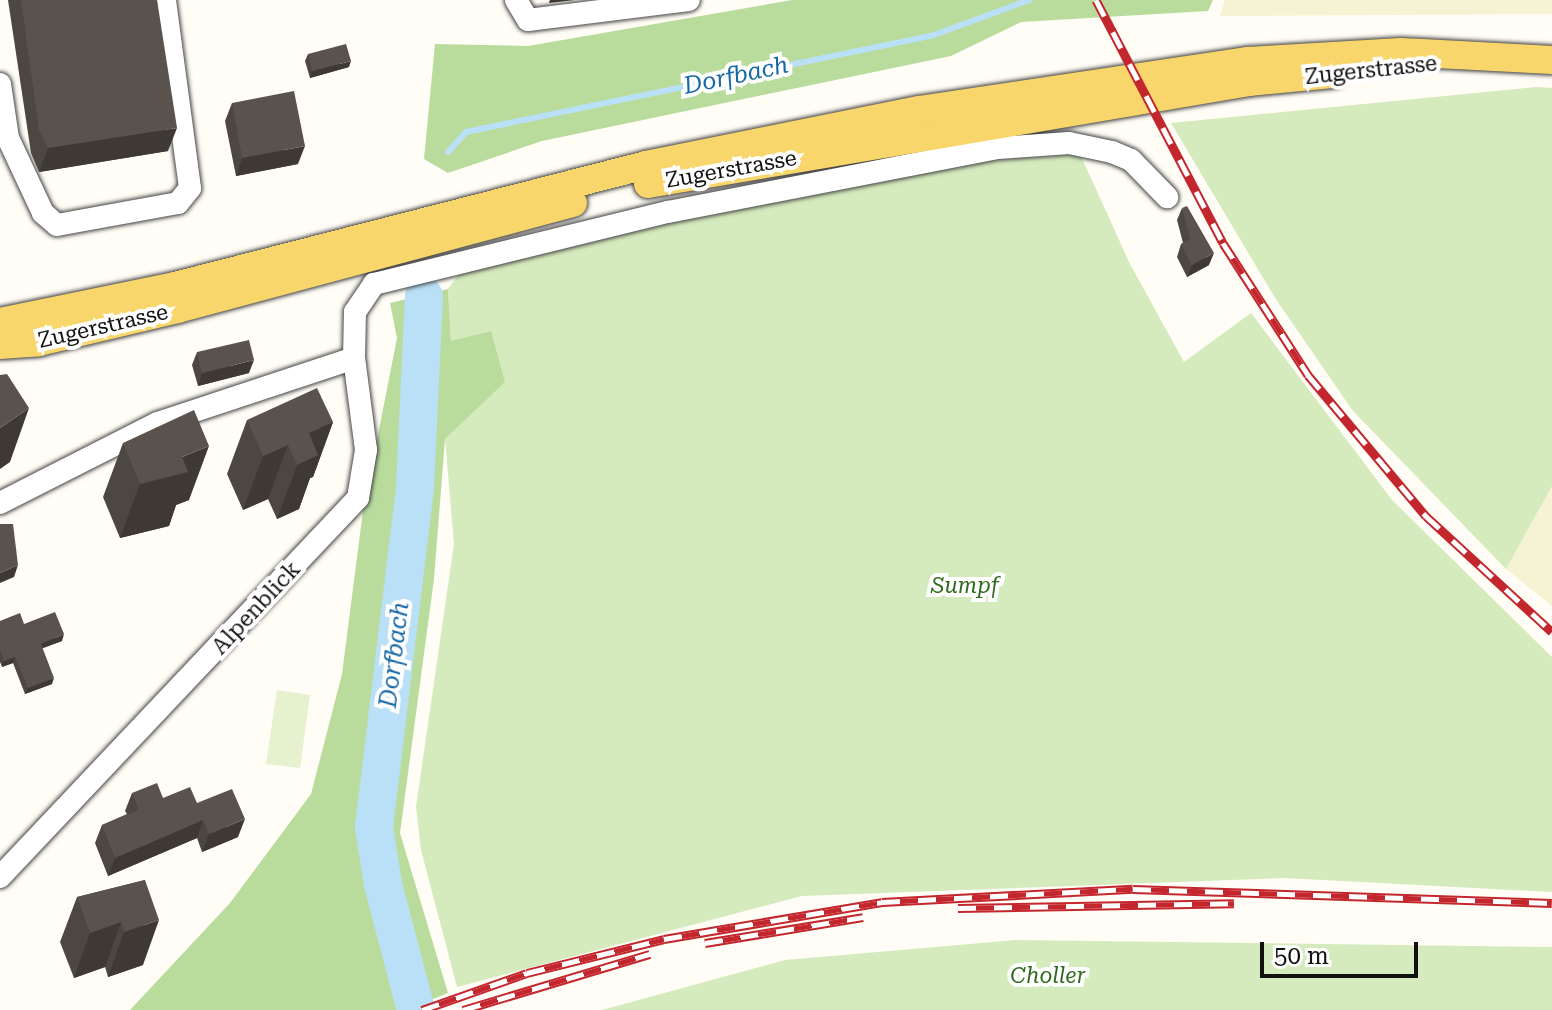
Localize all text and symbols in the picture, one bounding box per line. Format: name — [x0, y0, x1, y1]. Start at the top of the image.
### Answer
street label: Zugerstrasse — [1304, 50, 1438, 90]
water label: Dorfbach — [681, 51, 791, 101]
street label: Zugerstrasse — [663, 144, 799, 194]
street label: Zugerstrasse — [35, 298, 171, 354]
street label: Alpenblick — [206, 556, 306, 660]
park label: Sumpf — [931, 573, 999, 599]
water label: Dorfbach — [374, 600, 416, 710]
scale bar — [1264, 926, 1422, 976]
text: 50 m — [1274, 942, 1329, 970]
park label: Choller — [1010, 963, 1086, 989]

